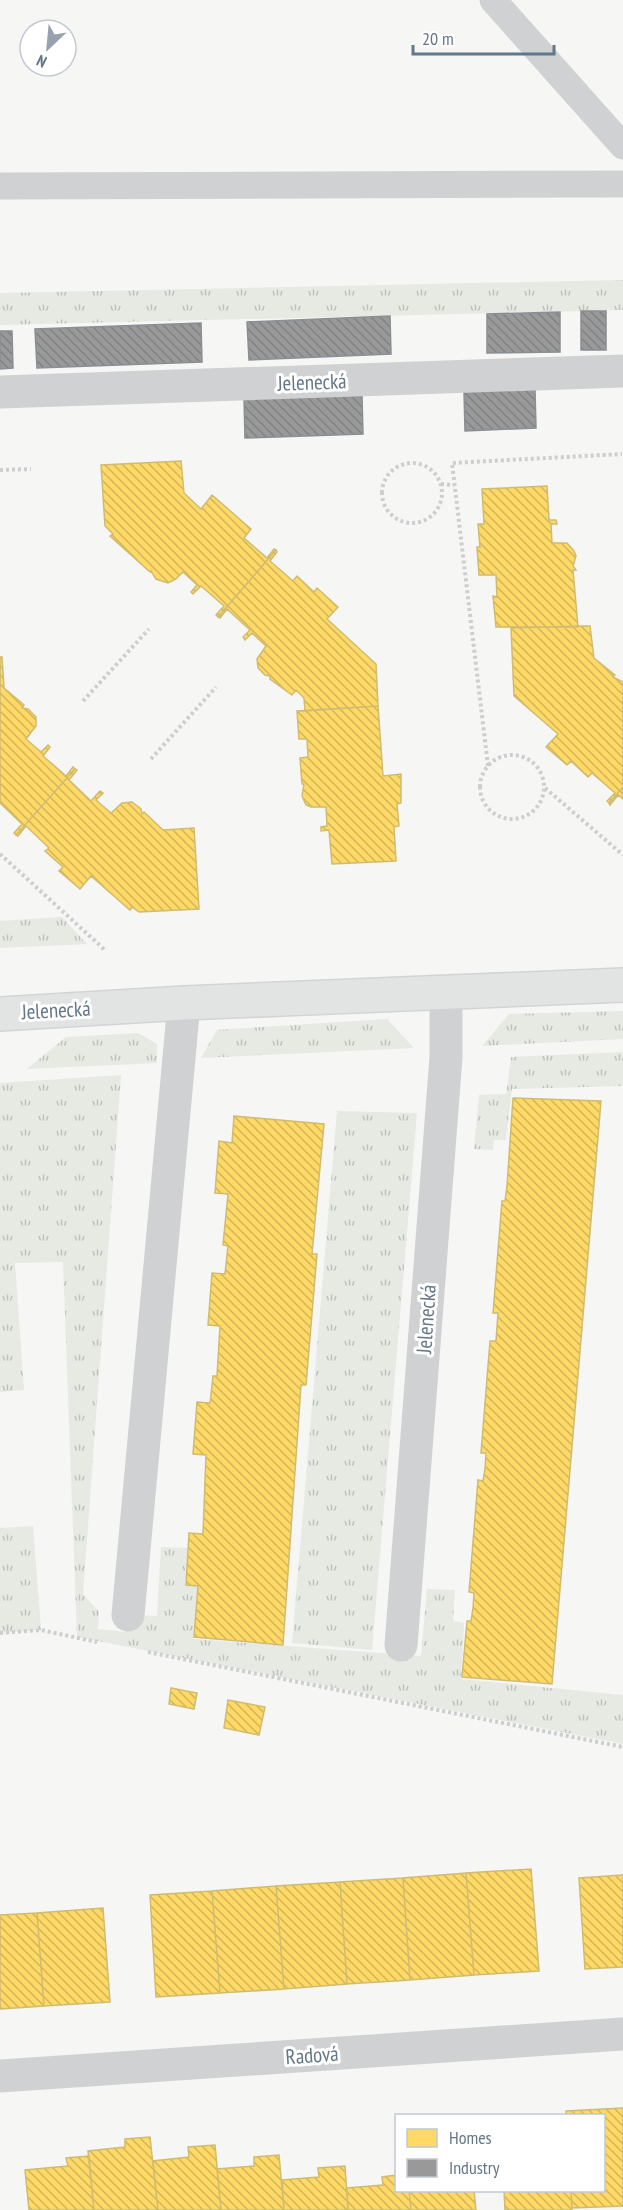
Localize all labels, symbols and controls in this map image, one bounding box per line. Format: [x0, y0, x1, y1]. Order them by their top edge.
north arrow [18, 18, 78, 78]
scale bar [413, 18, 554, 56]
text: 20 m [422, 27, 454, 50]
text: N [33, 51, 50, 72]
street label: Jelenecká [276, 367, 347, 397]
street label: Jelenecká [20, 995, 91, 1025]
street label: Jelenecká [410, 1284, 442, 1355]
street label: Radová [285, 2040, 339, 2070]
legend [395, 2114, 605, 2192]
text: Homes [449, 2126, 492, 2149]
text: Industry [449, 2156, 500, 2179]

